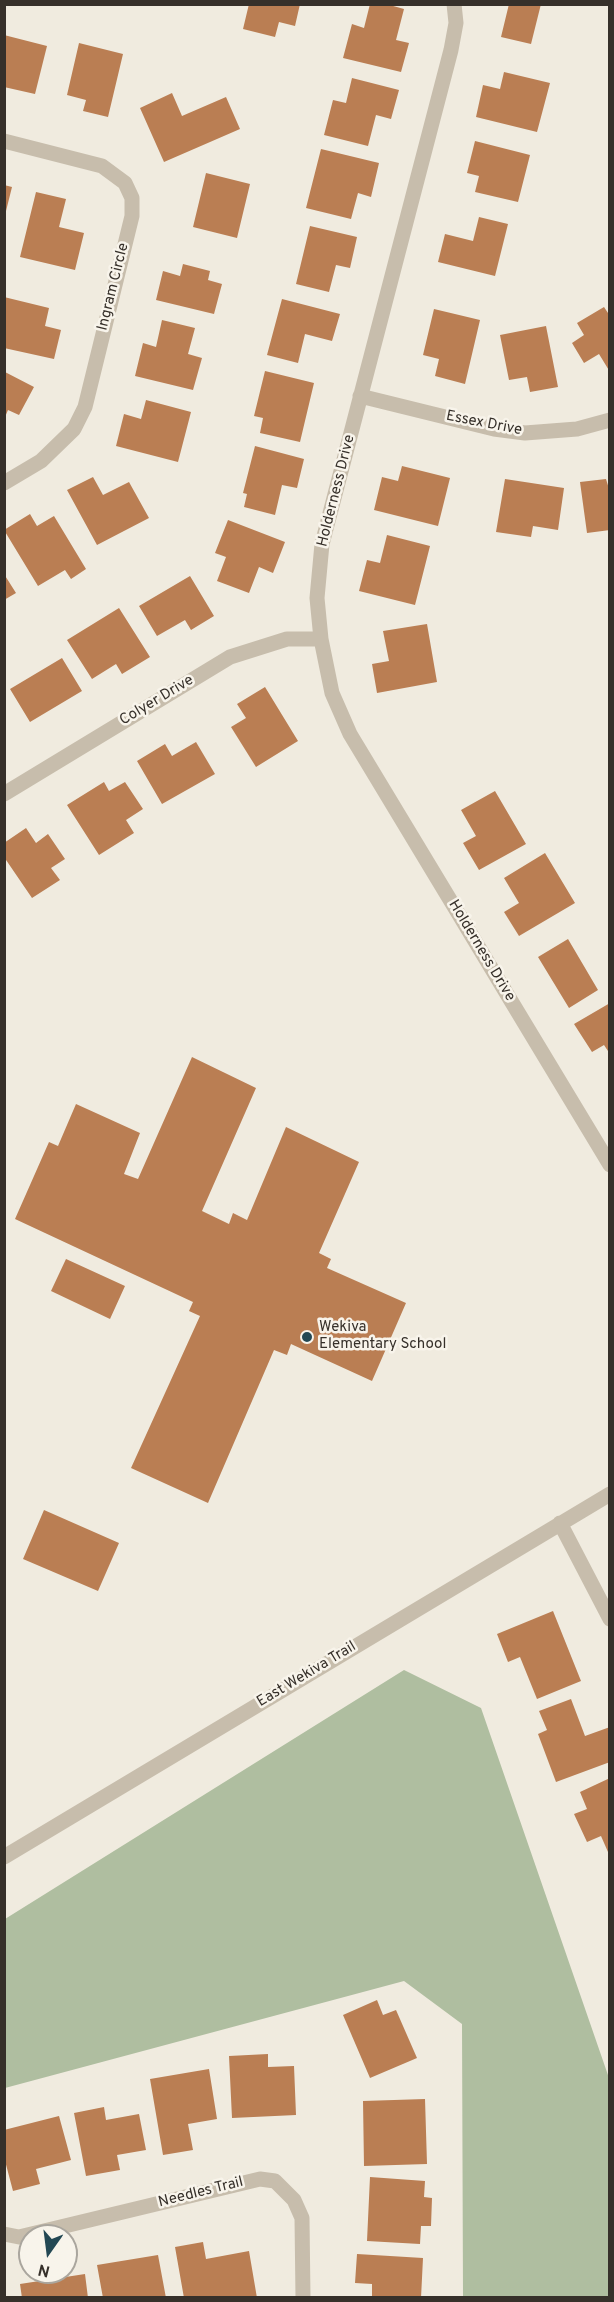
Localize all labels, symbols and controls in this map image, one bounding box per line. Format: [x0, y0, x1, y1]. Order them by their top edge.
street label: Ingram Circle [94, 241, 134, 333]
street label: Essex Drive [444, 408, 524, 440]
street label: Holderness Drive [314, 433, 360, 549]
street label: Colyer Drive [117, 672, 197, 730]
street label: Holderness Drive [444, 897, 518, 1005]
place label: Wekiva Elementary School [319, 1319, 446, 1354]
marker: Wekiva Elementary School [300, 1330, 314, 1344]
street label: East Wekiva Trail [254, 1638, 360, 1712]
street label: Needles Trail [157, 2174, 245, 2212]
north arrow [18, 2224, 78, 2284]
text: N [36, 2258, 52, 2281]

